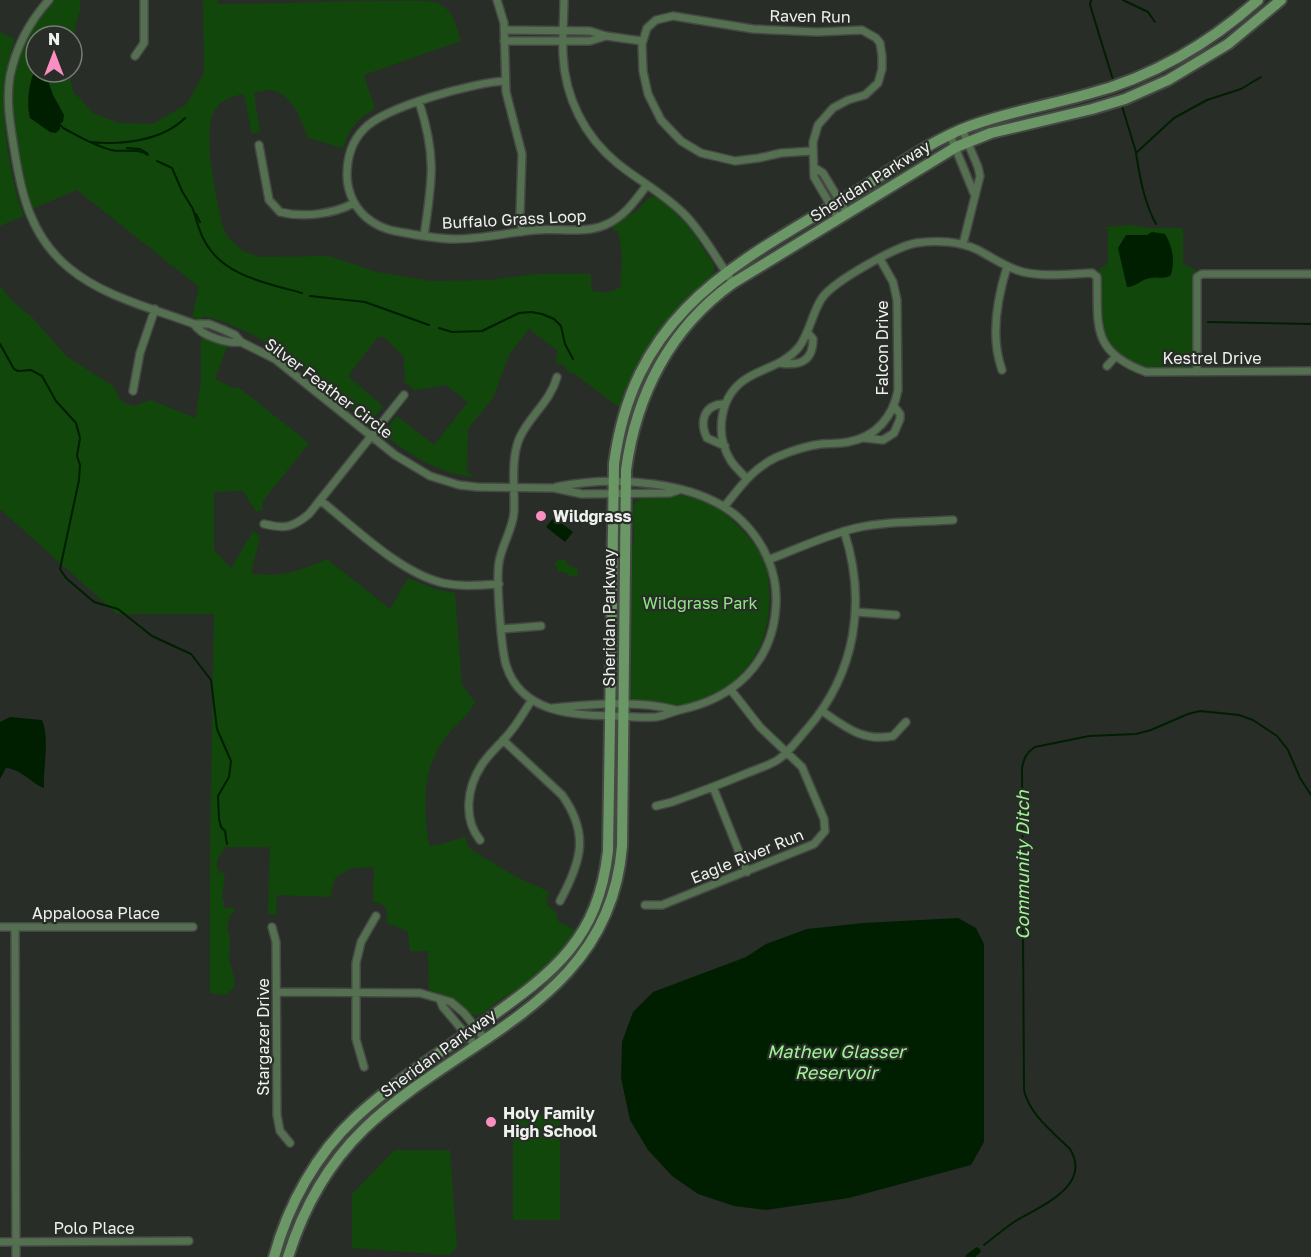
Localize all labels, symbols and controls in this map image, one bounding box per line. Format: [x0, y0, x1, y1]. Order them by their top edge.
street label: Raven Run [769, 5, 851, 27]
north arrow [24, 24, 84, 84]
text: N [48, 29, 60, 49]
street label: Sheridan Parkway [806, 136, 934, 226]
street label: Buffalo Grass Loop [441, 205, 587, 233]
street label: Falcon Drive [872, 300, 892, 396]
street label: Silver Feather Circle [261, 333, 397, 443]
street label: Kestrel Drive [1162, 348, 1262, 368]
place label: Wildgrass [553, 506, 632, 526]
marker: Wildgrass [534, 509, 548, 523]
street label: Sheridan Parkway [599, 549, 619, 687]
park label: Wildgrass Park [642, 593, 758, 613]
water label: Community Ditch [1011, 789, 1033, 940]
street label: Eagle River Run [688, 824, 806, 888]
street label: Appaloosa Place [32, 903, 160, 923]
street label: Stargazer Drive [253, 978, 273, 1096]
street label: Sheridan Parkway [376, 1004, 500, 1102]
water label: Mathew Glasser Reservoir [767, 1040, 908, 1083]
place label: Holy Family High School [503, 1103, 598, 1141]
marker: Holy Family High School [484, 1115, 498, 1129]
street label: Polo Place [53, 1218, 135, 1238]

